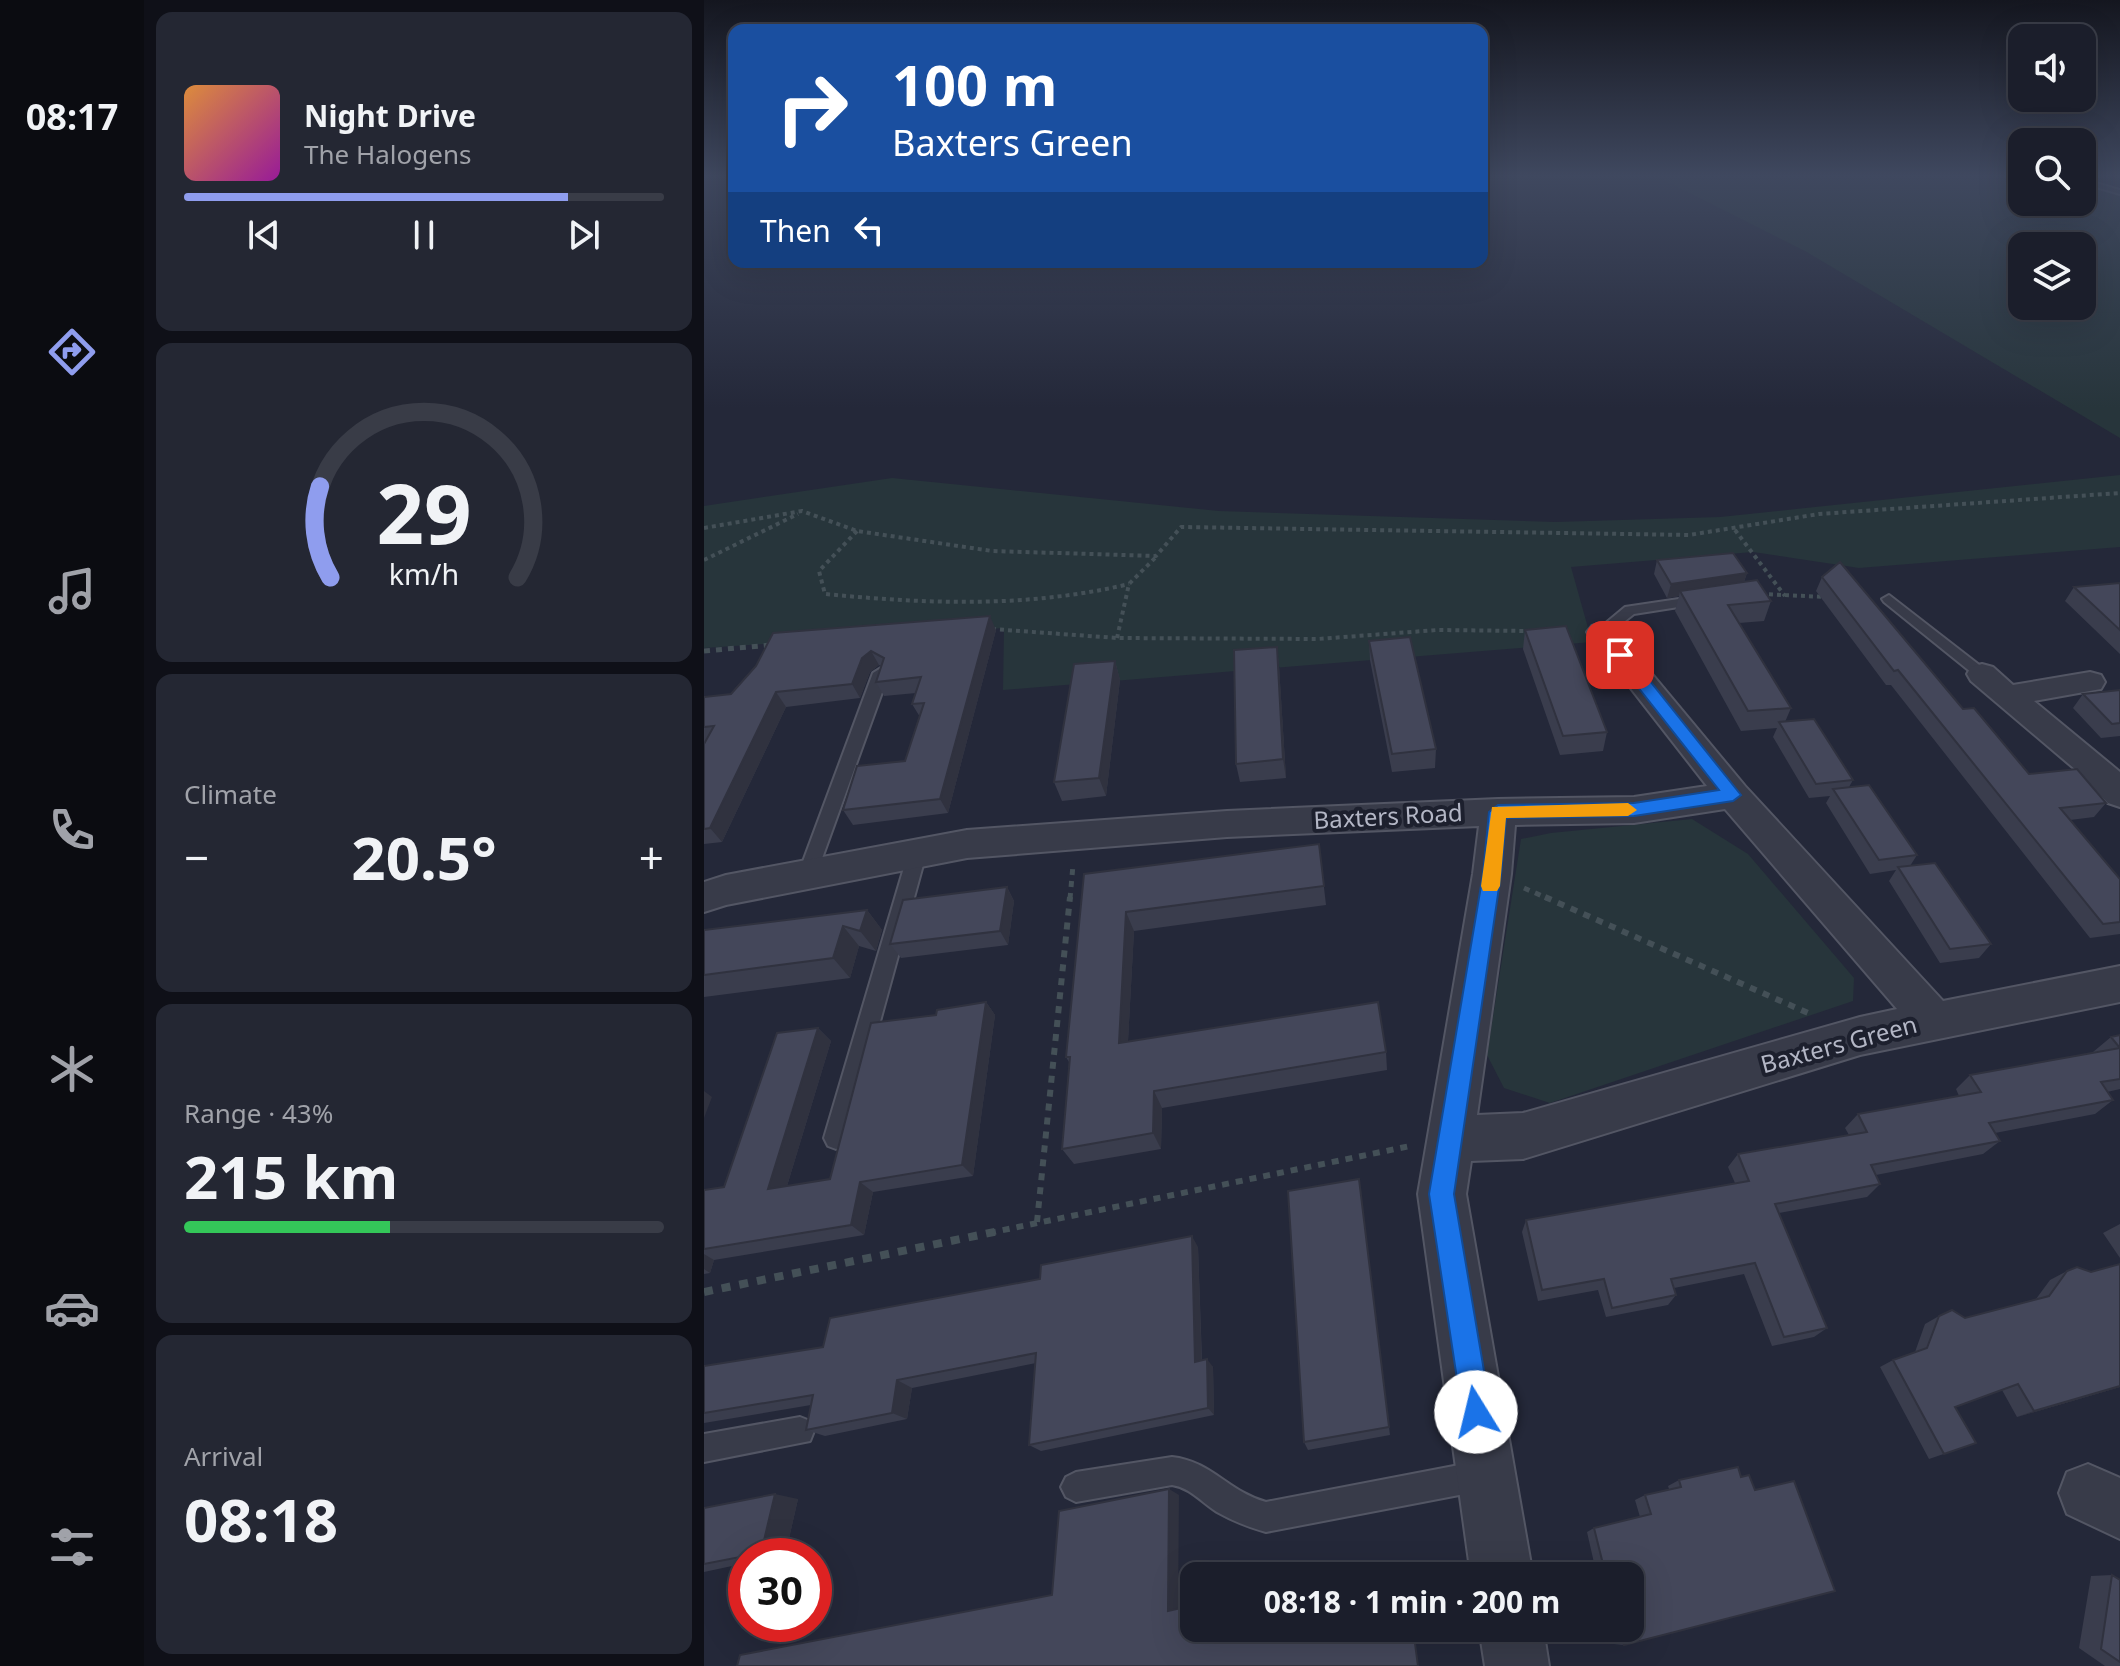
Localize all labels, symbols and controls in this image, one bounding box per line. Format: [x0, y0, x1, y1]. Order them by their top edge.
map controls [2008, 24, 2096, 320]
button: sound [2008, 24, 2096, 112]
text: 100 m [892, 46, 1057, 122]
icon: right [760, 56, 864, 160]
text: 08:17 [26, 92, 118, 141]
text: Night Drive [304, 95, 476, 136]
text: Baxters Green [892, 118, 1133, 167]
button: search [2008, 128, 2096, 216]
text: The Halogens [304, 136, 471, 172]
icon: left [847, 208, 891, 252]
text: Then [760, 210, 831, 251]
icon: previous [242, 213, 286, 257]
icon: pause [402, 213, 446, 257]
icon: next [562, 213, 606, 257]
button: layers [2008, 232, 2096, 320]
icon: directions [44, 324, 100, 380]
text: 29 [376, 455, 472, 568]
text: km/h [389, 554, 459, 593]
icon: music [44, 563, 100, 619]
pin [1586, 621, 1654, 689]
icon: arrive [1598, 633, 1642, 677]
text: Climate [184, 776, 277, 812]
street label: Baxters Road [1313, 795, 1463, 836]
icon: phone [44, 802, 100, 858]
text: 20.5° [351, 816, 497, 898]
text: − [184, 827, 209, 887]
text: + [639, 827, 664, 887]
street label: Baxters Green [1757, 1007, 1920, 1080]
icon: climate [44, 1041, 100, 1097]
text: Range · 43% [184, 1095, 333, 1131]
text: 215 km [184, 1135, 398, 1217]
icon: car [44, 1280, 100, 1336]
position arrow [1434, 1370, 1518, 1454]
text: Arrival [184, 1438, 263, 1474]
text: 08:18 [184, 1478, 338, 1560]
icon: filters [44, 1519, 100, 1575]
speed limit sign: 30 [728, 1538, 832, 1642]
text: 08:18 · 1 min · 200 m [1264, 1581, 1560, 1622]

